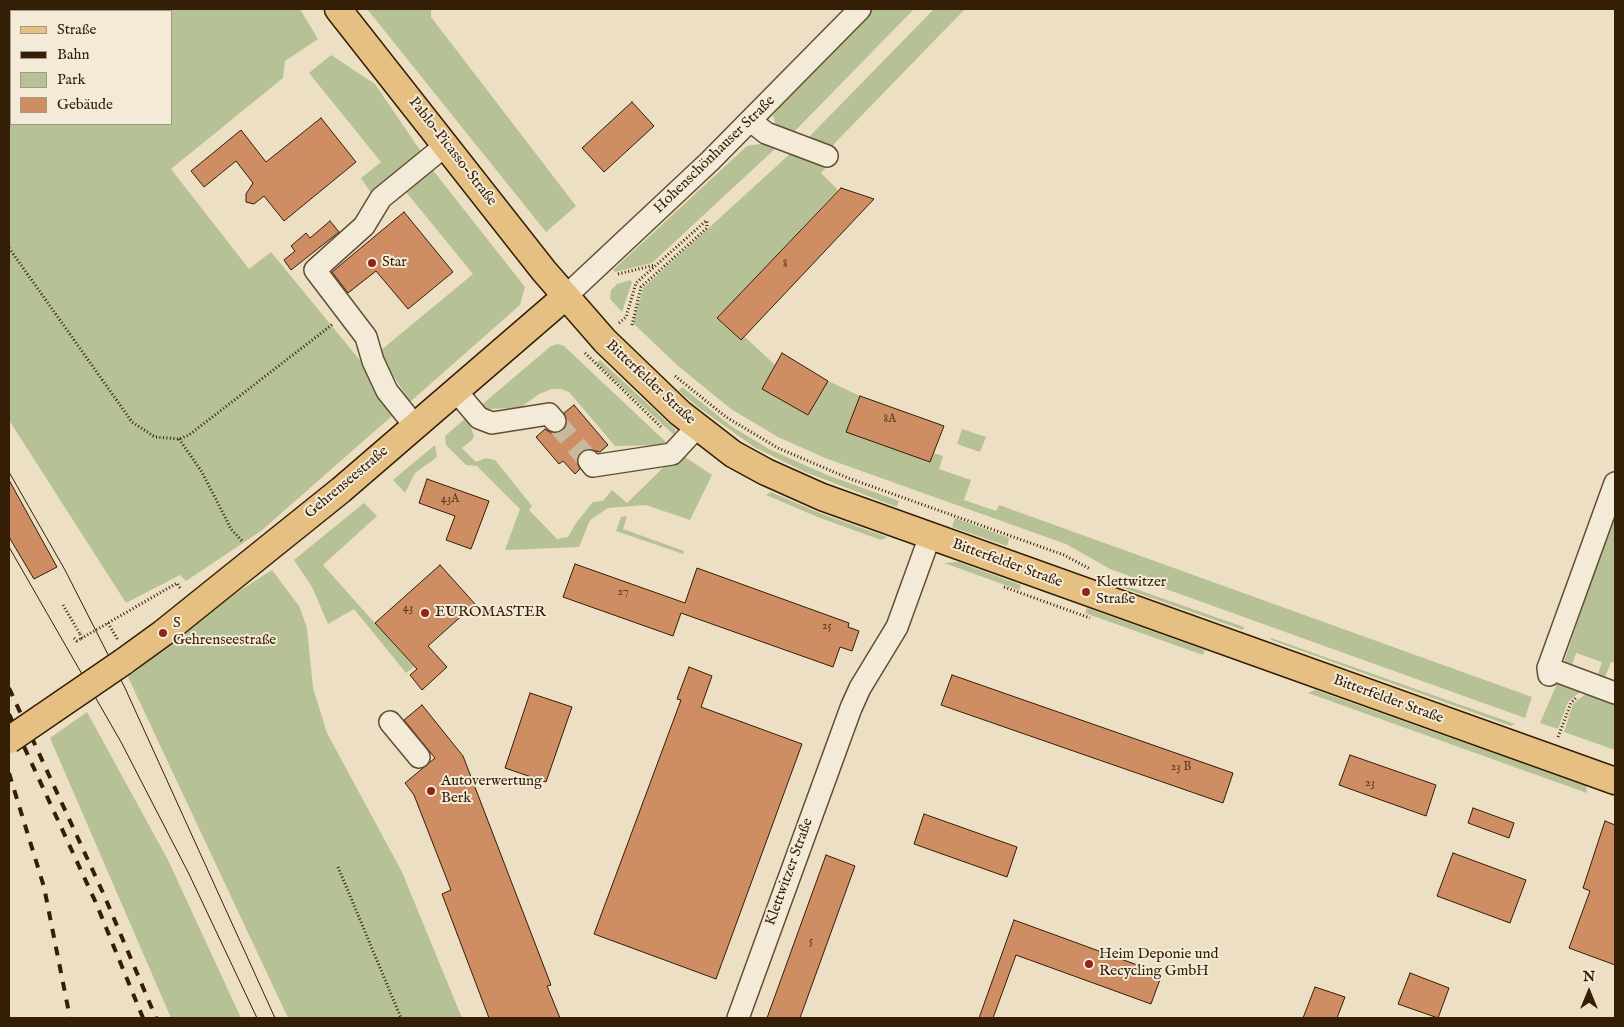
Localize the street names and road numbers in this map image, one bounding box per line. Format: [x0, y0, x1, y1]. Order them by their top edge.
street label: Hohenschönhauser Straße [651, 92, 779, 218]
street label: Pablo-Picasso-Straße [404, 94, 500, 210]
street label: Bitterfelder Straße [601, 337, 699, 429]
street label: Gehrenseestraße [302, 443, 392, 523]
street label: Bitterfelder Straße [949, 536, 1065, 592]
street label: Bitterfelder Straße [1330, 672, 1446, 728]
street label: Klettwitzer Straße [762, 816, 818, 928]

